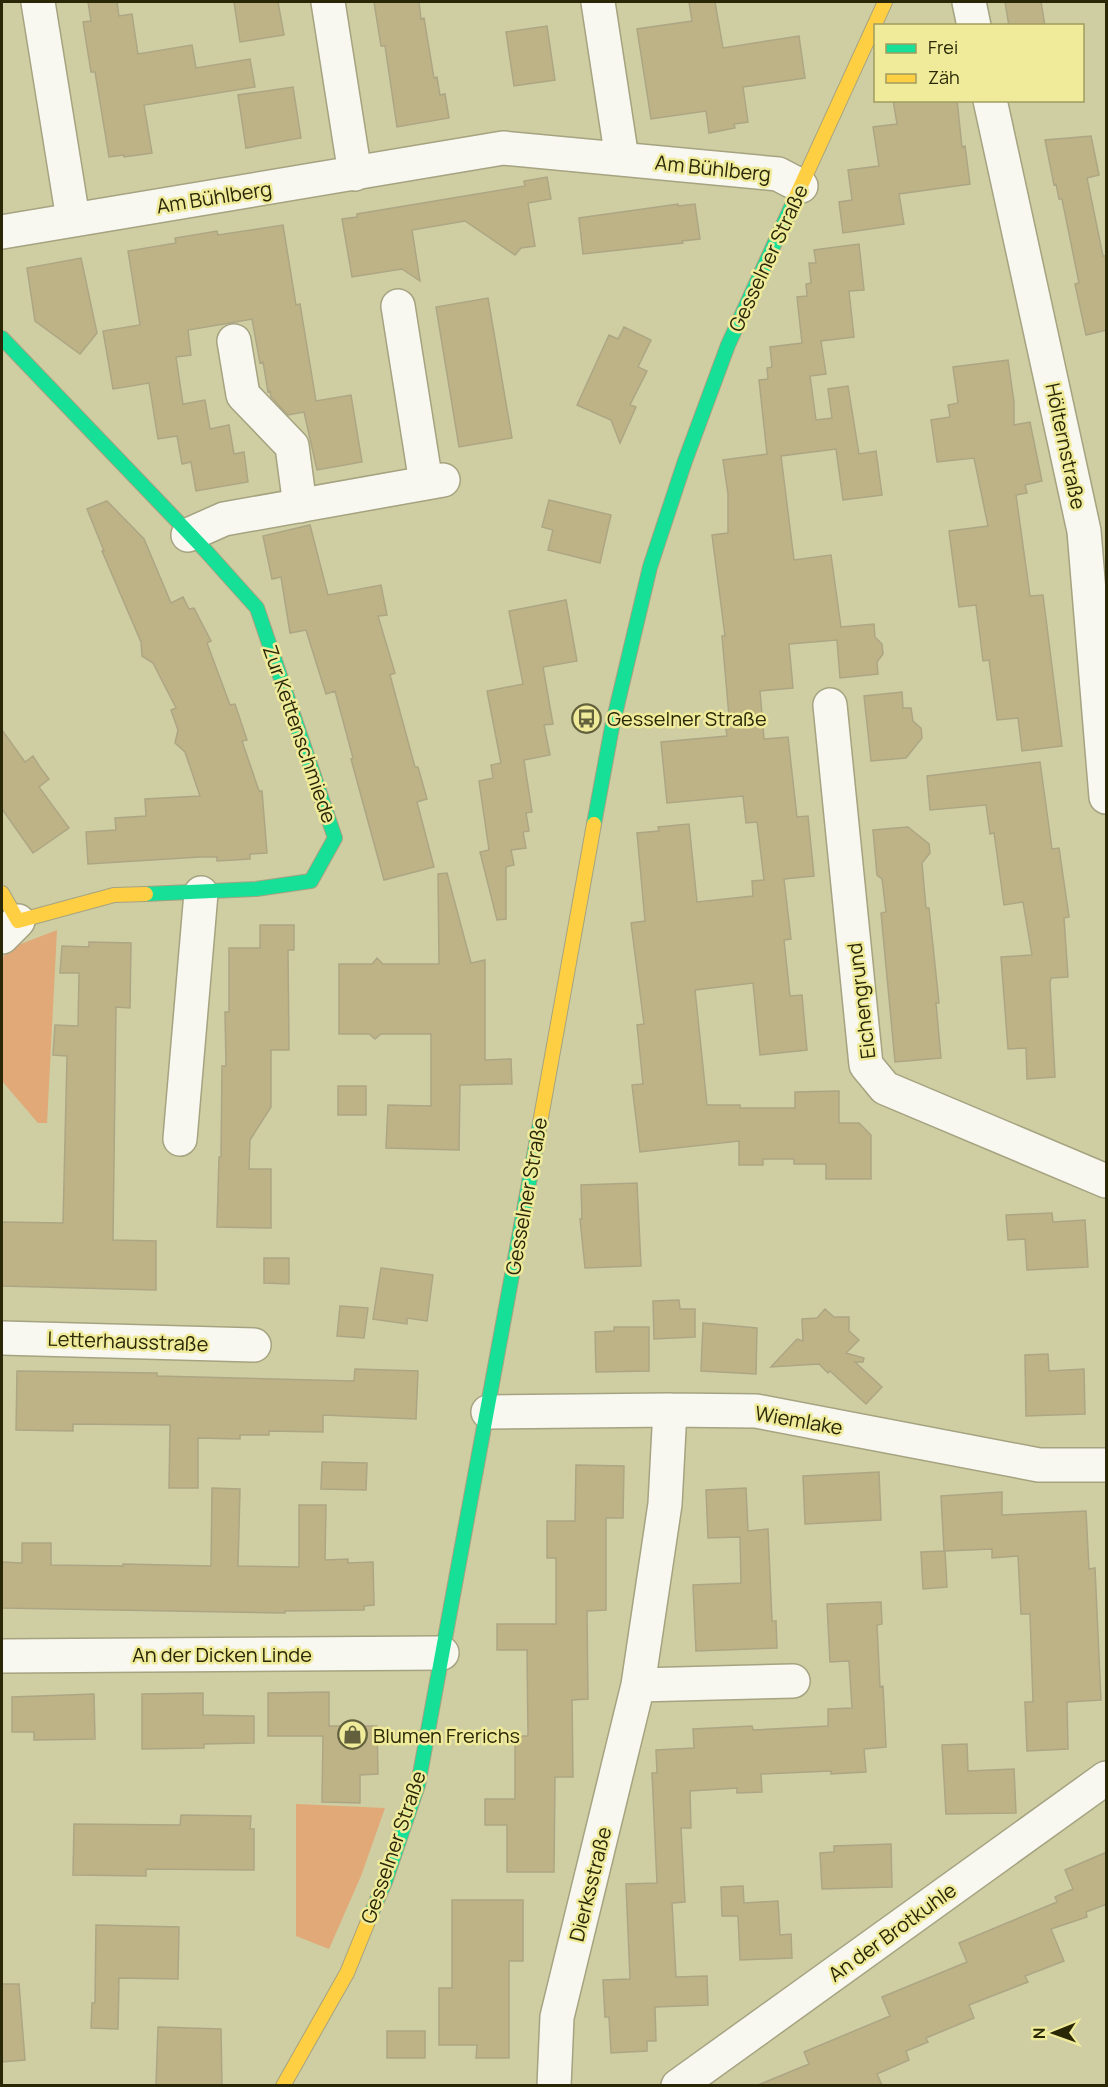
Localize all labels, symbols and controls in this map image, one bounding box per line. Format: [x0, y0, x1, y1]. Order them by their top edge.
legend [874, 24, 1084, 102]
text: Frei [928, 35, 958, 59]
text: Zäh [928, 65, 960, 89]
street label: Am Bühlberg [654, 148, 772, 188]
street label: Am Bühlberg [154, 175, 274, 219]
street label: Gesselner Straße [722, 180, 814, 336]
street label: Hölternstraße [1039, 380, 1093, 512]
street label: Zur Kettenschmiede [257, 641, 343, 827]
bus stop icon: Gesselner Straße [570, 702, 602, 734]
place label: Gesselner Straße [607, 705, 767, 732]
street label: Eichengrund [840, 941, 882, 1061]
street label: Gesselner Straße [499, 1115, 553, 1277]
street label: Letterhausstraße [47, 1325, 209, 1357]
street label: Wiemlake [753, 1399, 845, 1441]
street label: An der Dicken Linde [132, 1641, 312, 1668]
shop icon: Blumen Frerichs [336, 1719, 368, 1751]
place label: Blumen Frerichs [373, 1722, 520, 1749]
street label: Gesselner Straße [354, 1767, 432, 1927]
street label: Dierksstraße [563, 1824, 617, 1944]
street label: An der Brotkuhle [822, 1876, 962, 1988]
north arrow [1024, 2003, 1084, 2063]
text: N [1028, 2027, 1050, 2039]

